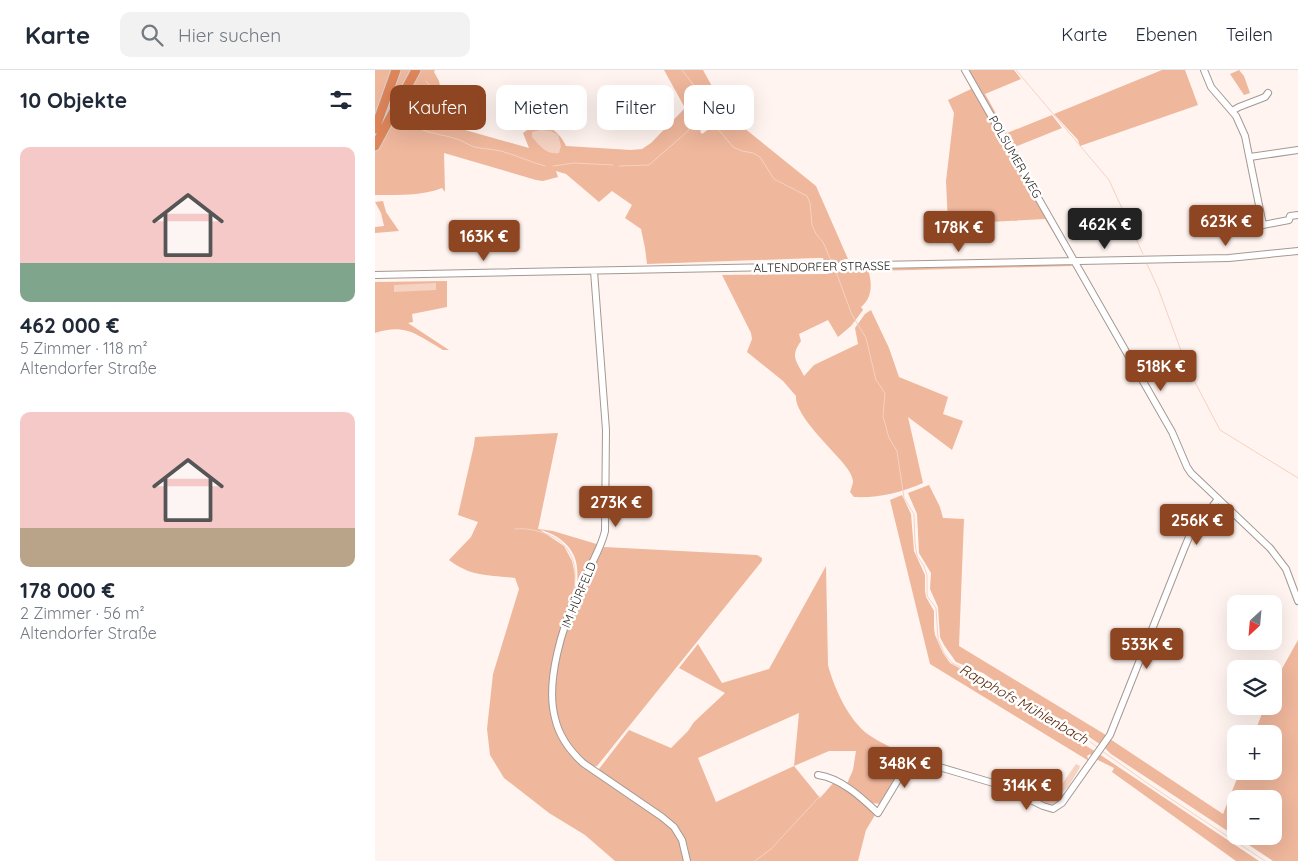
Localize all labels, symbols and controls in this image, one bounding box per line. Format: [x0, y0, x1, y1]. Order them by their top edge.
search box [120, 12, 470, 57]
text: Karte [25, 20, 90, 50]
icon: search [138, 21, 166, 49]
text: Hier suchen [178, 23, 281, 47]
text: Karte [1061, 23, 1107, 46]
text: Ebenen [1135, 23, 1198, 46]
text: Teilen [1226, 23, 1273, 46]
chip: Kaufen [390, 85, 486, 130]
chip: Mieten [496, 85, 587, 130]
chip: Filter [597, 85, 674, 130]
chip: Neu [684, 85, 754, 130]
icon: filters [327, 86, 355, 114]
text: 10 Objekte [20, 87, 127, 113]
street label: POLSUMER WEG [986, 113, 1045, 201]
icon: home [143, 180, 233, 270]
pin: 623K € [1185, 204, 1267, 247]
pin: 462K € [1064, 208, 1146, 250]
pin: 178K € [918, 210, 1000, 253]
text: 623K € [1200, 211, 1252, 231]
text: 462K € [1079, 214, 1131, 234]
text: 178K € [935, 217, 983, 237]
pin: 163K € [443, 220, 525, 262]
text: 163K € [460, 226, 508, 246]
street label: ALTENDORFER STRASSE [753, 258, 891, 275]
text: 462 000 € [20, 312, 120, 338]
text: 5 Zimmer · 118 m² [20, 338, 148, 358]
pin: 518K € [1120, 350, 1202, 392]
text: 518K € [1136, 356, 1186, 376]
text: Altendorfer Straße [20, 358, 157, 378]
icon: home [143, 445, 233, 535]
pin: 273K € [575, 486, 657, 528]
text: 273K € [590, 492, 642, 512]
pin: 256K € [1156, 504, 1238, 546]
text: 256K € [1171, 510, 1223, 530]
street label: IM HÜRFELD [558, 559, 599, 630]
text: 178 000 € [20, 577, 115, 603]
north arrow [1227, 595, 1283, 650]
map controls [1227, 595, 1282, 845]
text: 2 Zimmer · 56 m² [20, 603, 145, 623]
text: Altendorfer Straße [20, 623, 157, 643]
pin: 533K € [1106, 628, 1188, 670]
text: 533K € [1121, 634, 1173, 654]
water label: Rapphofs Mühlenbach [957, 660, 1092, 749]
button: layers [1227, 660, 1282, 715]
button: + [1227, 725, 1282, 780]
pin: 348K € [864, 746, 946, 789]
text: 348K € [879, 753, 931, 773]
pin: 314K € [986, 768, 1068, 811]
text: 314K € [1002, 775, 1052, 795]
button: − [1227, 790, 1282, 845]

